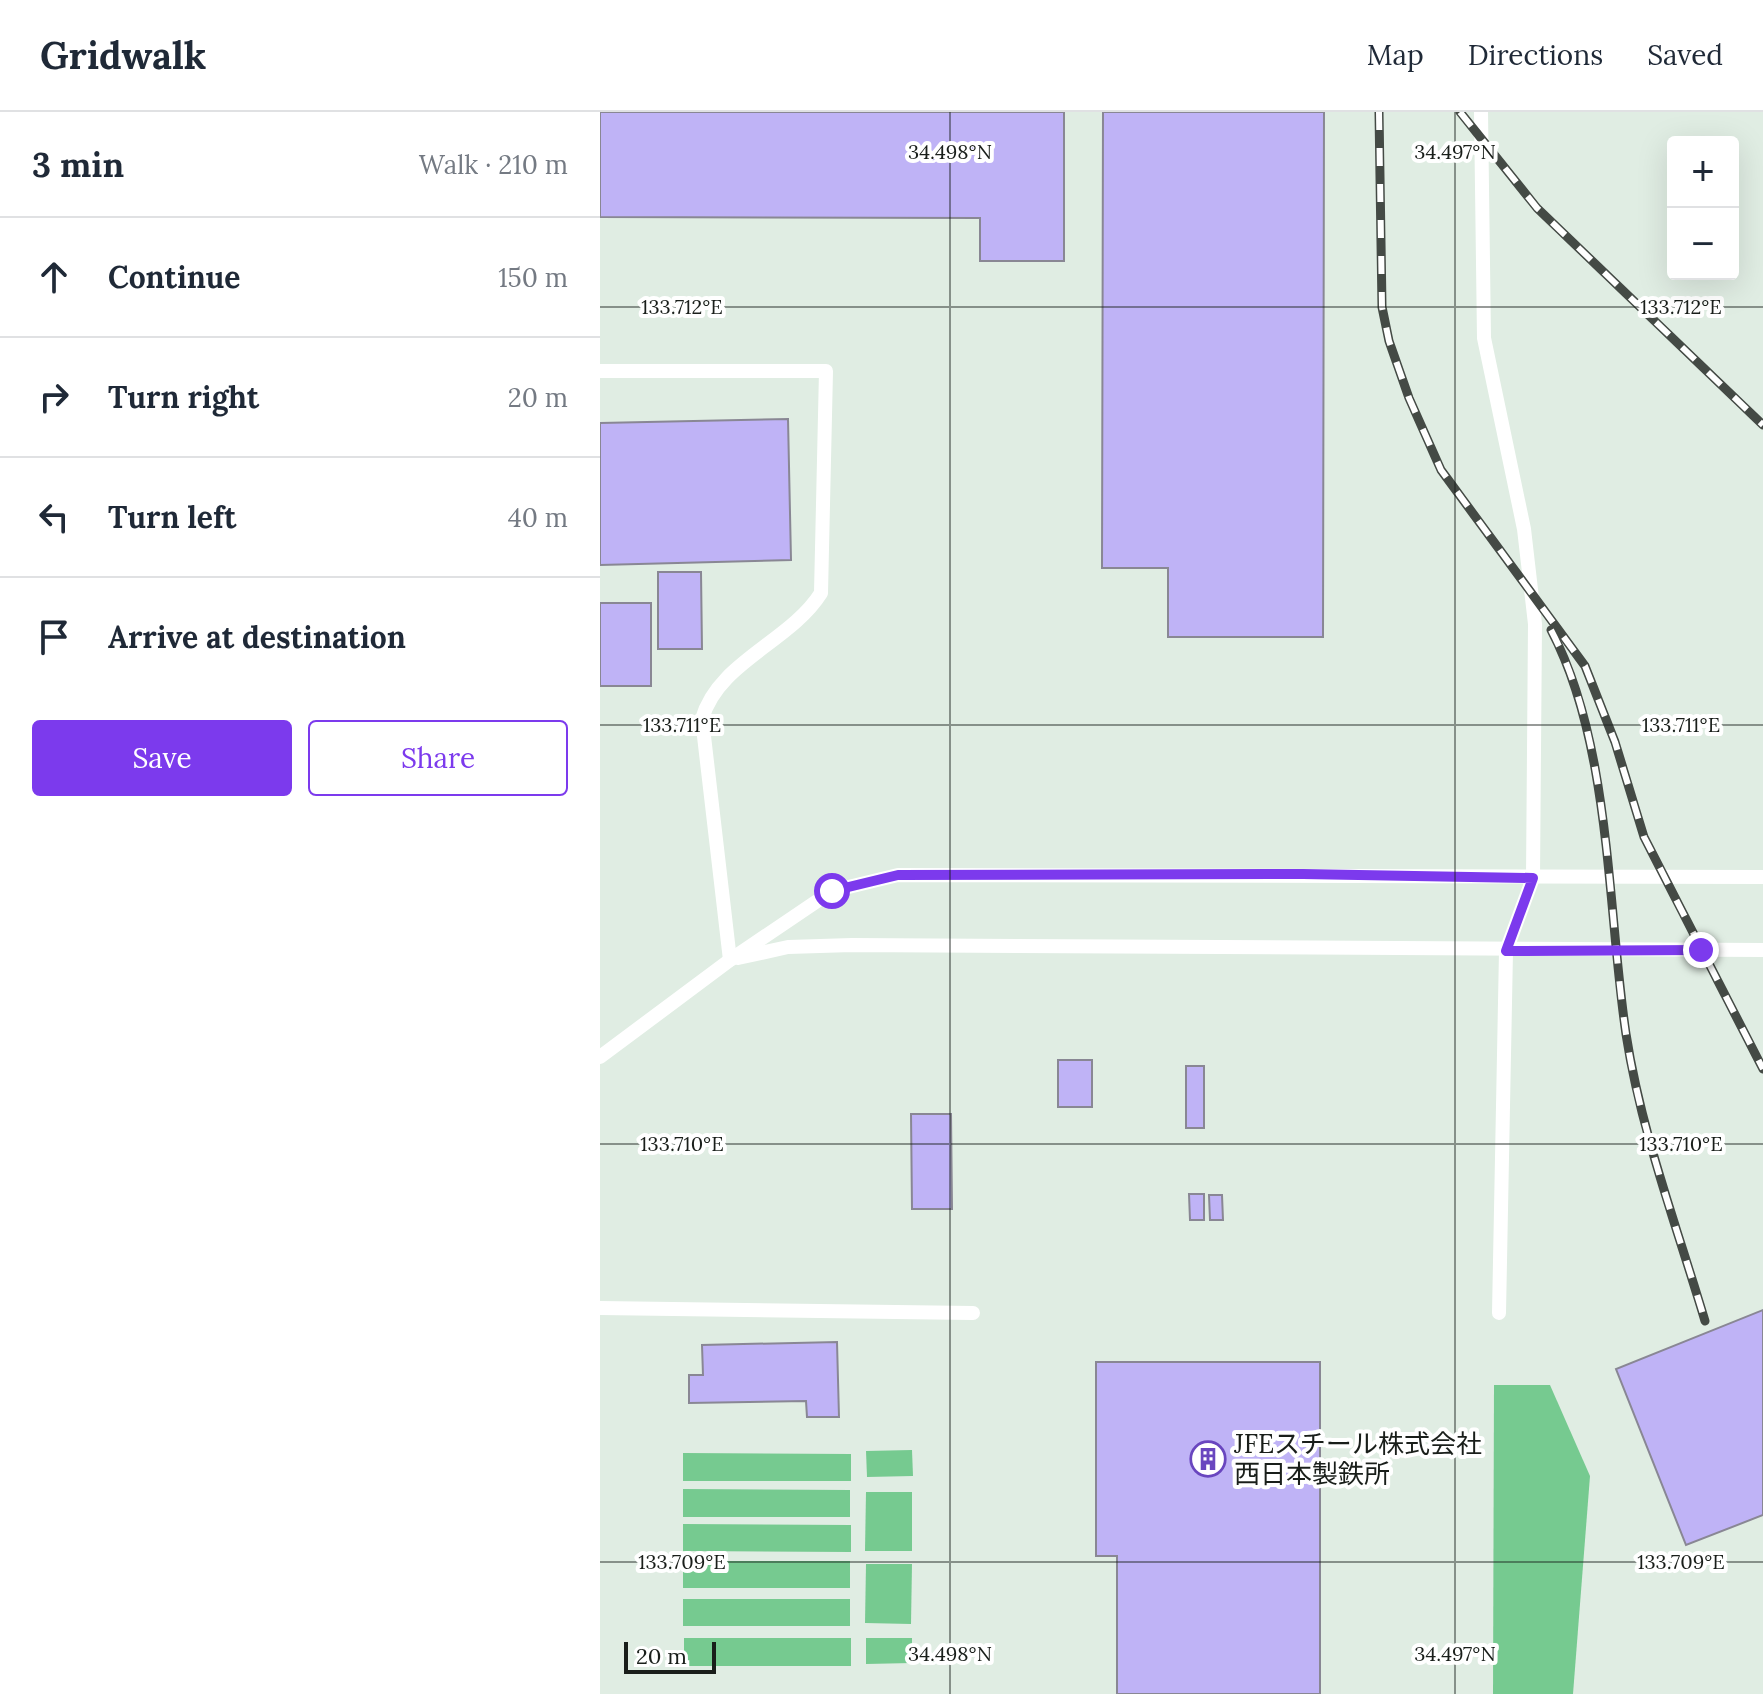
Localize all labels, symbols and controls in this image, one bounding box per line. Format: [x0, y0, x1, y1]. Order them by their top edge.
text: Gridwalk [40, 31, 206, 79]
text: Map [1367, 37, 1424, 73]
text: Directions [1468, 37, 1603, 73]
text: Saved [1647, 37, 1723, 73]
map controls [1667, 136, 1739, 280]
button: + [1667, 136, 1739, 208]
text: 34.498°N [908, 139, 992, 164]
text: 34.497°N [1414, 139, 1496, 164]
text: 3 min [32, 143, 124, 186]
text: Walk · 210 m [419, 148, 568, 181]
button: − [1667, 208, 1739, 280]
icon: ahead [32, 255, 76, 299]
text: Continue [108, 258, 240, 296]
text: 150 m [498, 261, 568, 294]
text: 133.712°E [641, 294, 723, 319]
text: 133.712°E [1640, 294, 1722, 319]
icon: right [32, 375, 76, 419]
text: Turn right [108, 378, 259, 416]
text: 20 m [508, 381, 568, 414]
icon: left [32, 495, 76, 539]
text: Turn left [108, 498, 236, 536]
text: 40 m [508, 501, 568, 534]
icon: arrive [32, 615, 76, 659]
text: Arrive at destination [108, 618, 406, 656]
text: 133.711°E [643, 712, 721, 737]
text: 133.711°E [1642, 712, 1720, 737]
button: Save [32, 720, 292, 796]
button: Share [308, 720, 568, 796]
route start [814, 873, 850, 909]
route end [1683, 932, 1719, 968]
text: 133.710°E [640, 1131, 724, 1156]
text: 133.710°E [1639, 1131, 1723, 1156]
place label: JFEスチール株式会社 西日本製鉄所 [1233, 1427, 1482, 1490]
building icon: JFEスチール株式会社 西日本製鉄所 [1189, 1440, 1227, 1478]
text: 133.709°E [638, 1549, 726, 1574]
text: 133.709°E [1637, 1549, 1725, 1574]
scale bar [624, 1638, 716, 1674]
text: 34.498°N [908, 1641, 992, 1666]
text: 34.497°N [1414, 1641, 1496, 1666]
text: 20 m [636, 1642, 687, 1670]

